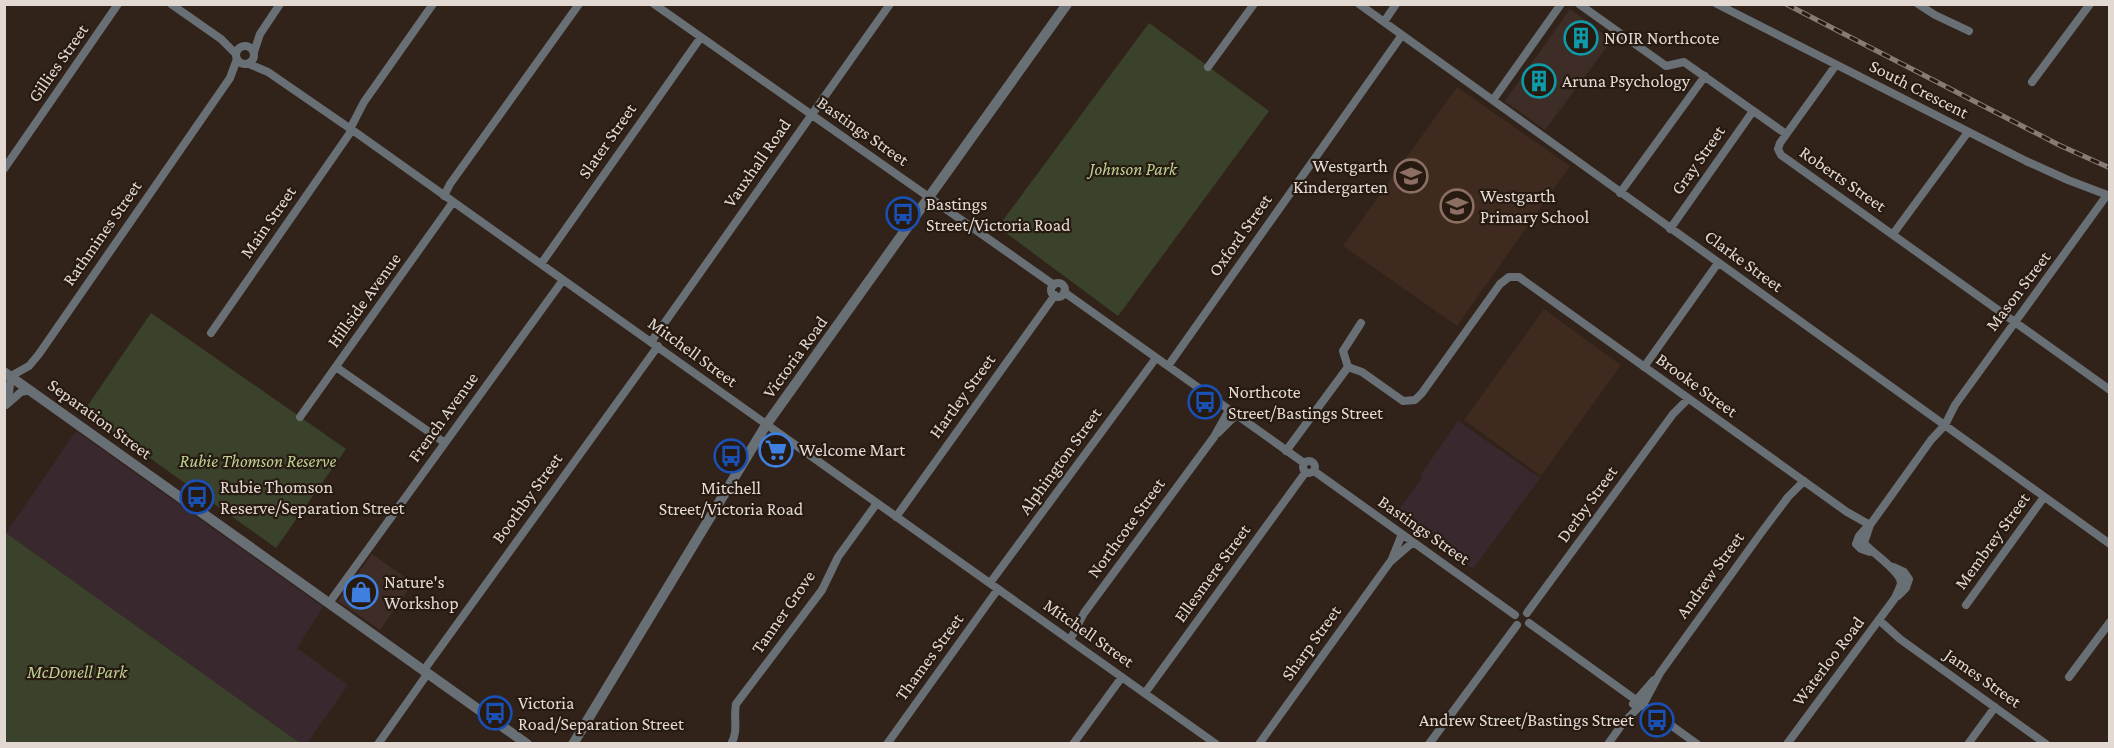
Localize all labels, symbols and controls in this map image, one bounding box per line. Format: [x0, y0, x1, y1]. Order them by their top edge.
street label: Gillies Street [24, 19, 93, 106]
building icon: NOIR Northcote [1563, 20, 1599, 56]
place label: NOIR Northcote [1604, 28, 1720, 48]
street label: South Crescent [1866, 55, 1973, 123]
building icon: Aruna Psychology [1521, 63, 1557, 99]
place label: Aruna Psychology [1562, 71, 1691, 91]
street label: Bastings Street [814, 92, 913, 170]
street label: Slater Street [574, 99, 641, 182]
street label: Vauxhall Road [719, 115, 795, 211]
street label: Gray Street [1667, 121, 1730, 198]
street label: Roberts Street [1796, 142, 1891, 217]
place label: Westgarth Kindergarten [1293, 156, 1388, 197]
school or university icon: Westgarth Kindergarten [1393, 158, 1429, 194]
park label: Johnson Park [1086, 159, 1178, 179]
street label: Rathmines Street [58, 176, 146, 289]
street label: Main Street [236, 181, 301, 262]
place label: Westgarth Primary School [1480, 186, 1589, 227]
school or university icon: Westgarth Primary School [1439, 188, 1475, 224]
street label: Oxford Street [1204, 189, 1276, 280]
place label: Bastings Street/Victoria Road [926, 194, 1071, 235]
bus stop icon: Bastings Street/Victoria Road [885, 196, 921, 232]
street label: Clarke Street [1701, 226, 1788, 297]
street label: Mason Street [1982, 246, 2055, 335]
street label: Hillside Avenue [323, 249, 405, 351]
street label: Victoria Road [759, 312, 832, 402]
street label: Mitchell Street [644, 313, 742, 392]
street label: Hartley Street [925, 349, 1000, 442]
street label: Brooke Street [1652, 349, 1742, 422]
street label: French Avenue [404, 368, 482, 466]
street label: Separation Street [44, 375, 157, 464]
place label: Northcote Street/Bastings Street [1228, 382, 1384, 423]
bus stop icon: Northcote Street/Bastings Street [1187, 384, 1223, 420]
street label: Alphington Street [1015, 403, 1106, 518]
supermarket icon: Welcome Mart [758, 432, 794, 468]
bus stop icon: Mitchell Street/Victoria Road [713, 438, 749, 474]
place label: Welcome Mart [799, 440, 906, 460]
street label: Boothby Street [488, 448, 567, 547]
park label: Rubie Thomson Reserve [180, 451, 337, 471]
street label: Derby Street [1553, 461, 1622, 546]
street label: Northcote Street [1083, 473, 1169, 582]
place label: Rubie Thomson Reserve/Separation Street [220, 477, 406, 518]
place label: Mitchell Street/Victoria Road [659, 478, 804, 519]
bus stop icon: Rubie Thomson Reserve/Separation Street [179, 479, 215, 515]
street label: Membrey Street [1950, 488, 2034, 593]
street label: Bastings Street [1375, 491, 1474, 569]
street label: Ellesmere Street [1170, 519, 1255, 626]
street label: Andrew Street [1672, 527, 1749, 622]
street label: Tanner Grove [747, 567, 819, 657]
place label: Nature's Workshop [384, 572, 459, 613]
shop icon: Nature's Workshop [343, 574, 379, 610]
street label: Mitchell Street [1040, 595, 1139, 672]
street label: Sharp Street [1277, 601, 1346, 684]
street label: Thames Street [891, 609, 968, 704]
street label: Waterloo Road [1788, 612, 1868, 710]
street label: James Street [1939, 643, 2026, 712]
park label: McDonell Park [26, 662, 128, 682]
place label: Victoria Road/Separation Street [518, 693, 685, 734]
bus stop icon: Victoria Road/Separation Street [477, 695, 513, 731]
bus stop icon: Andrew Street/Bastings Street [1639, 702, 1675, 738]
place label: Andrew Street/Bastings Street [1419, 710, 1635, 730]

